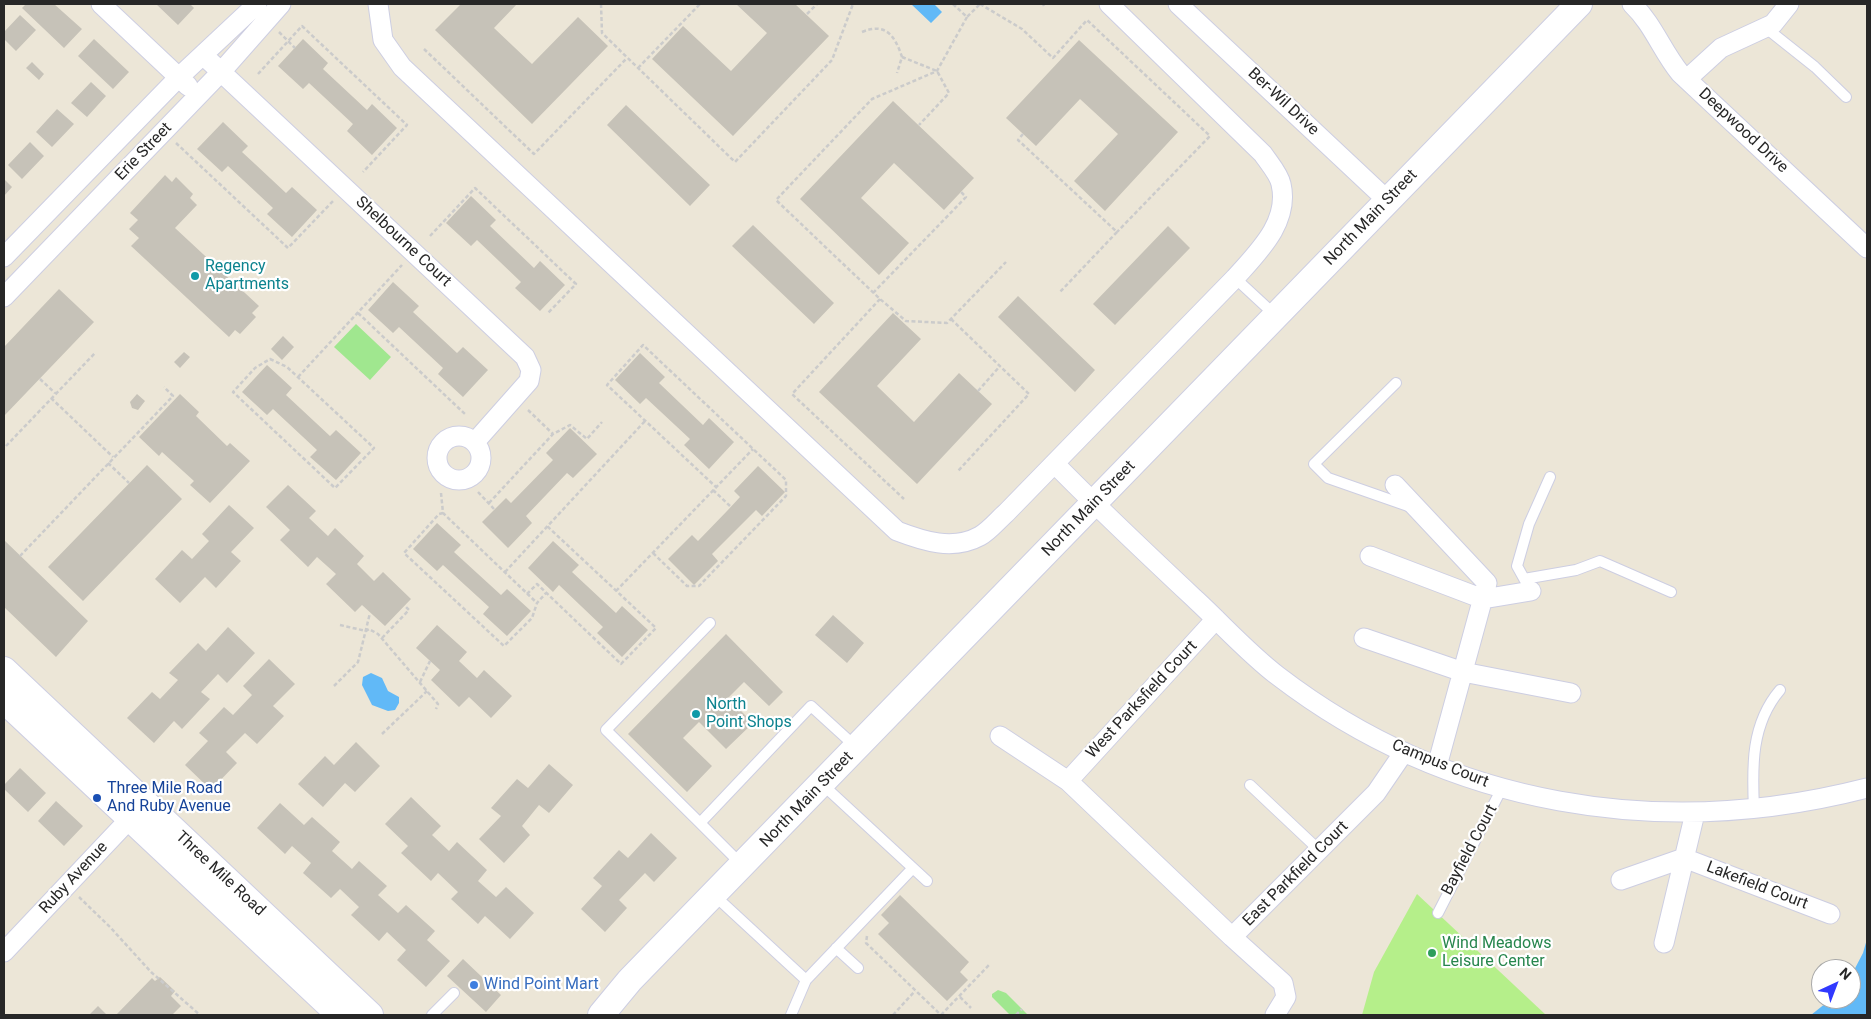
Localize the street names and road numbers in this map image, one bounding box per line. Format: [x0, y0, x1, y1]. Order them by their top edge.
street label: Ber-Wil Drive [1243, 64, 1323, 140]
street label: Deepwood Drive [1694, 85, 1792, 177]
street label: Erie Street [112, 119, 176, 185]
street label: North Main Street [1320, 166, 1422, 270]
street label: Shelbourne Court [351, 193, 455, 291]
street label: North Main Street [1038, 457, 1140, 561]
street label: West Parksfield Court [1082, 637, 1202, 763]
street label: Campus Court [1389, 736, 1491, 792]
street label: North Main Street [756, 748, 858, 852]
street label: Bayfield Court [1438, 801, 1502, 899]
street label: East Parkfield Court [1239, 817, 1353, 931]
street label: Three Mile Road [171, 828, 269, 920]
street label: Ruby Avenue [36, 838, 112, 918]
street label: Lakefield Court [1703, 858, 1811, 914]

